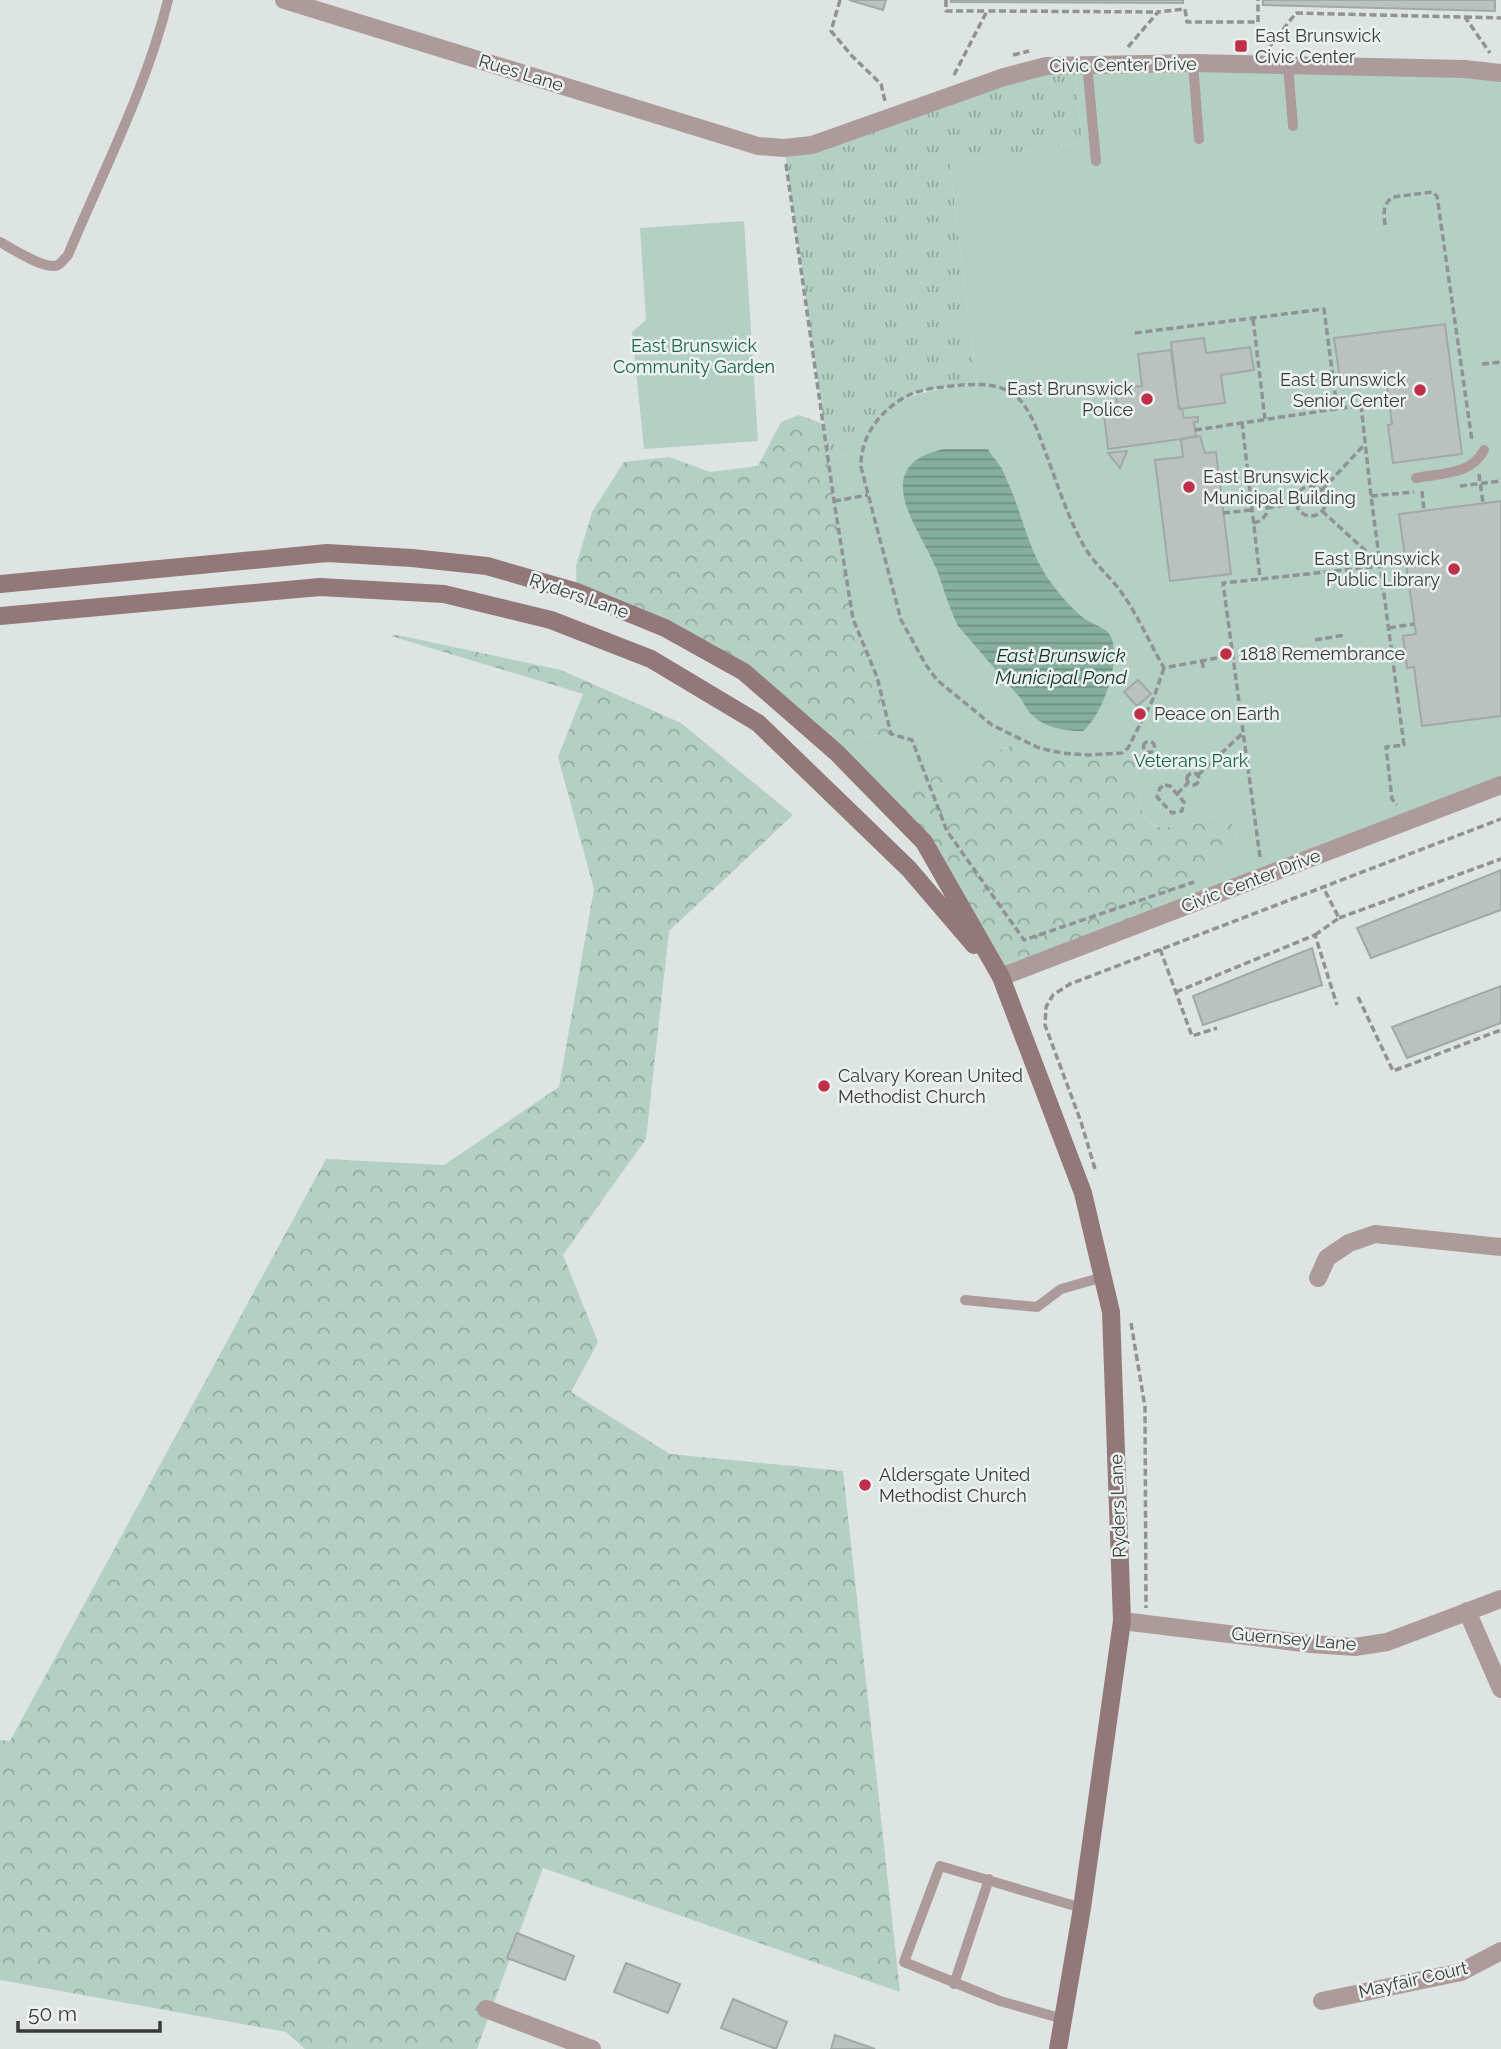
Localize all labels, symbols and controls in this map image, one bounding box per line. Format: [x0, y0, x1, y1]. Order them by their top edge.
place label: East Brunswick Civic Center [1255, 25, 1381, 67]
marker: East Brunswick Civic Center [1233, 38, 1249, 54]
street label: Rues Lane [476, 50, 566, 95]
street label: Civic Center Drive [1049, 53, 1197, 76]
park label: East Brunswick Community Garden [613, 335, 775, 377]
place label: East Brunswick Senior Center [1280, 369, 1407, 411]
place label: East Brunswick Police [1007, 378, 1133, 420]
marker: East Brunswick Senior Center [1412, 382, 1428, 398]
marker: East Brunswick Police [1139, 391, 1155, 407]
place label: East Brunswick Municipal Building [1203, 466, 1356, 508]
marker: East Brunswick Municipal Building [1181, 479, 1197, 495]
place label: East Brunswick Public Library [1314, 548, 1440, 590]
marker: East Brunswick Public Library [1446, 561, 1462, 577]
street label: Ryders Lane [527, 569, 632, 623]
place label: 1818 Remembrance [1240, 643, 1406, 664]
water label: East Brunswick Municipal Pond [995, 644, 1127, 688]
marker: 1818 Remembrance [1218, 646, 1234, 662]
place label: Peace on Earth [1154, 703, 1280, 724]
marker: Peace on Earth [1132, 706, 1148, 722]
park label: Veterans Park [1134, 750, 1249, 771]
street label: Civic Center Drive [1178, 844, 1324, 917]
place label: Calvary Korean United Methodist Church [838, 1065, 1023, 1107]
marker: Calvary Korean United Methodist Church [816, 1078, 832, 1094]
street label: Ryders Lane [1105, 1453, 1130, 1558]
place label: Aldersgate United Methodist Church [879, 1464, 1030, 1506]
marker: Aldersgate United Methodist Church [857, 1477, 873, 1493]
street label: Guernsey Lane [1231, 1623, 1358, 1654]
street label: Mayfair Court [1356, 1957, 1469, 2002]
scale bar [18, 1990, 159, 2034]
text: 50 m [28, 2001, 77, 2026]

